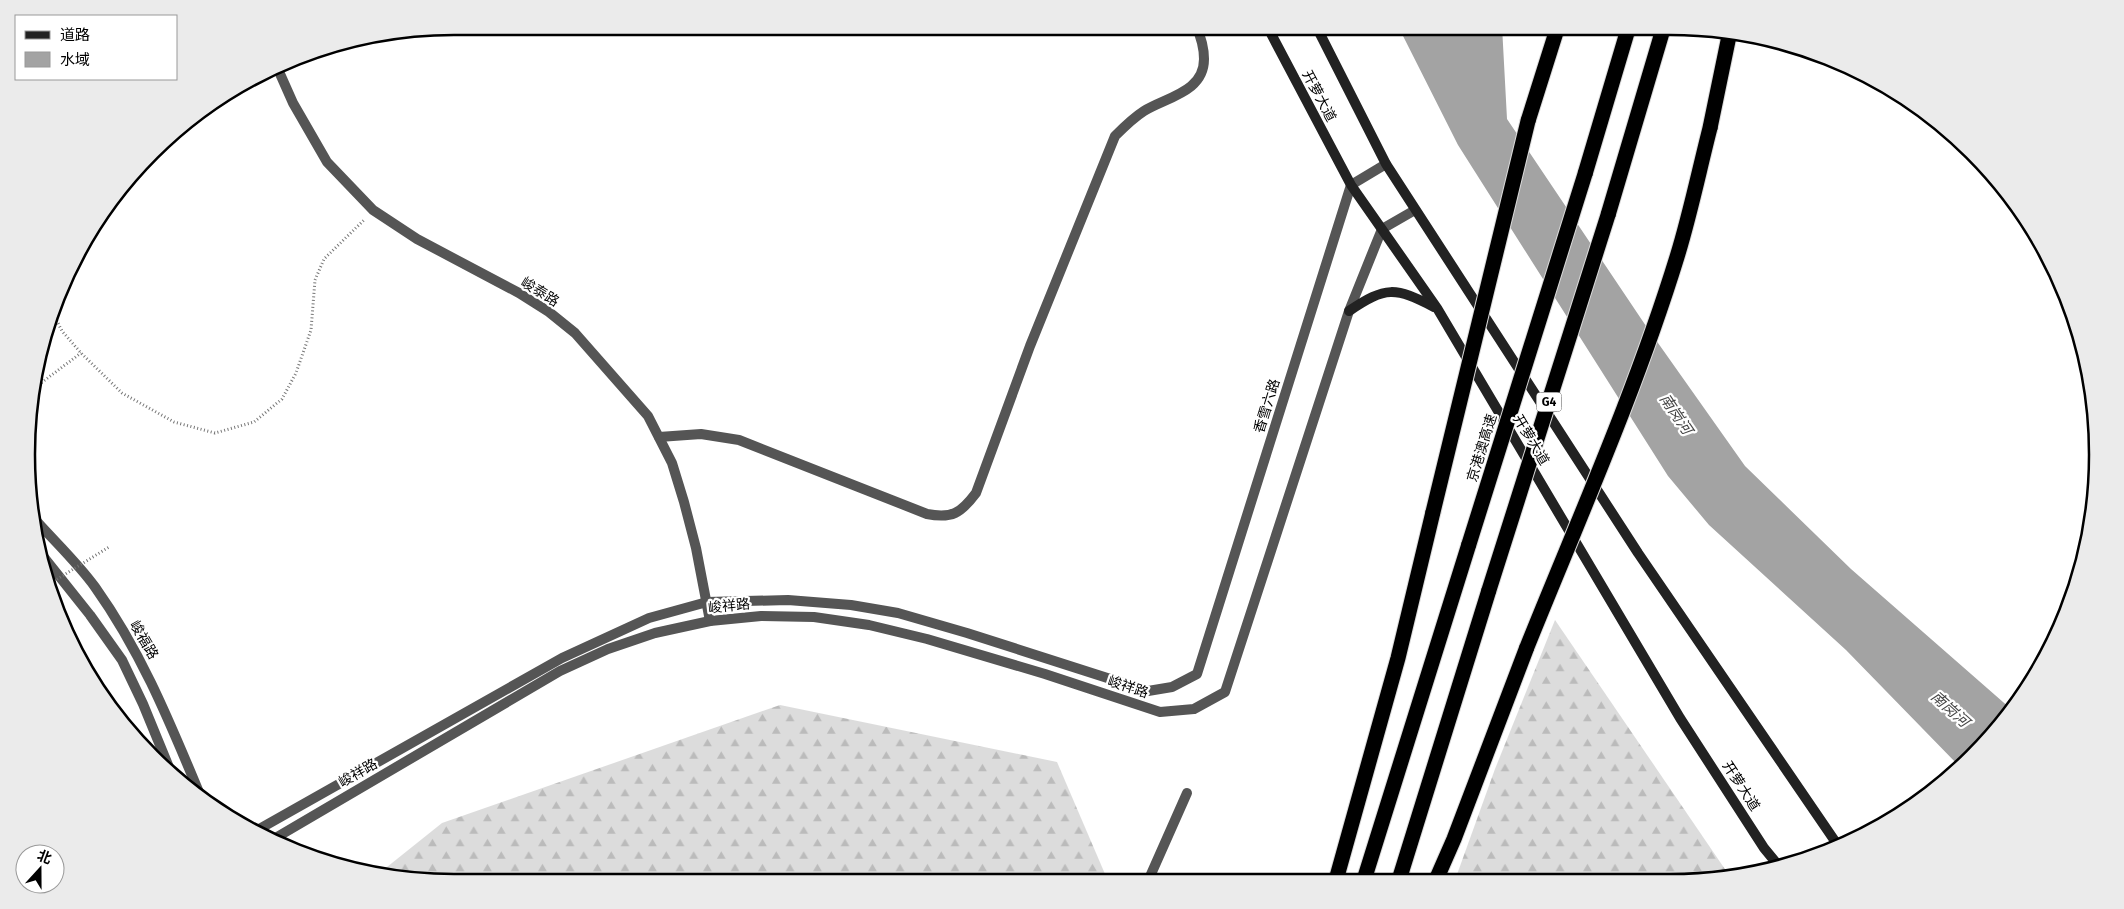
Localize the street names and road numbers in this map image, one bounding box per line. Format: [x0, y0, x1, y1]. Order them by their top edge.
street label: 开萝大道 [1298, 67, 1340, 125]
street label: 峻泰路 [518, 274, 562, 310]
street label: 香雪六路 [1251, 377, 1283, 435]
road number: G4 [1536, 392, 1562, 412]
street label: 京港澳高速 [1464, 412, 1500, 484]
street label: 开萝大道 [1509, 412, 1553, 468]
street label: 峻祥路 [707, 595, 751, 617]
street label: 峻福路 [126, 618, 162, 662]
street label: 峻祥路 [1105, 672, 1151, 702]
street label: 峻祥路 [336, 755, 380, 791]
street label: 开萝大道 [1719, 758, 1763, 814]

